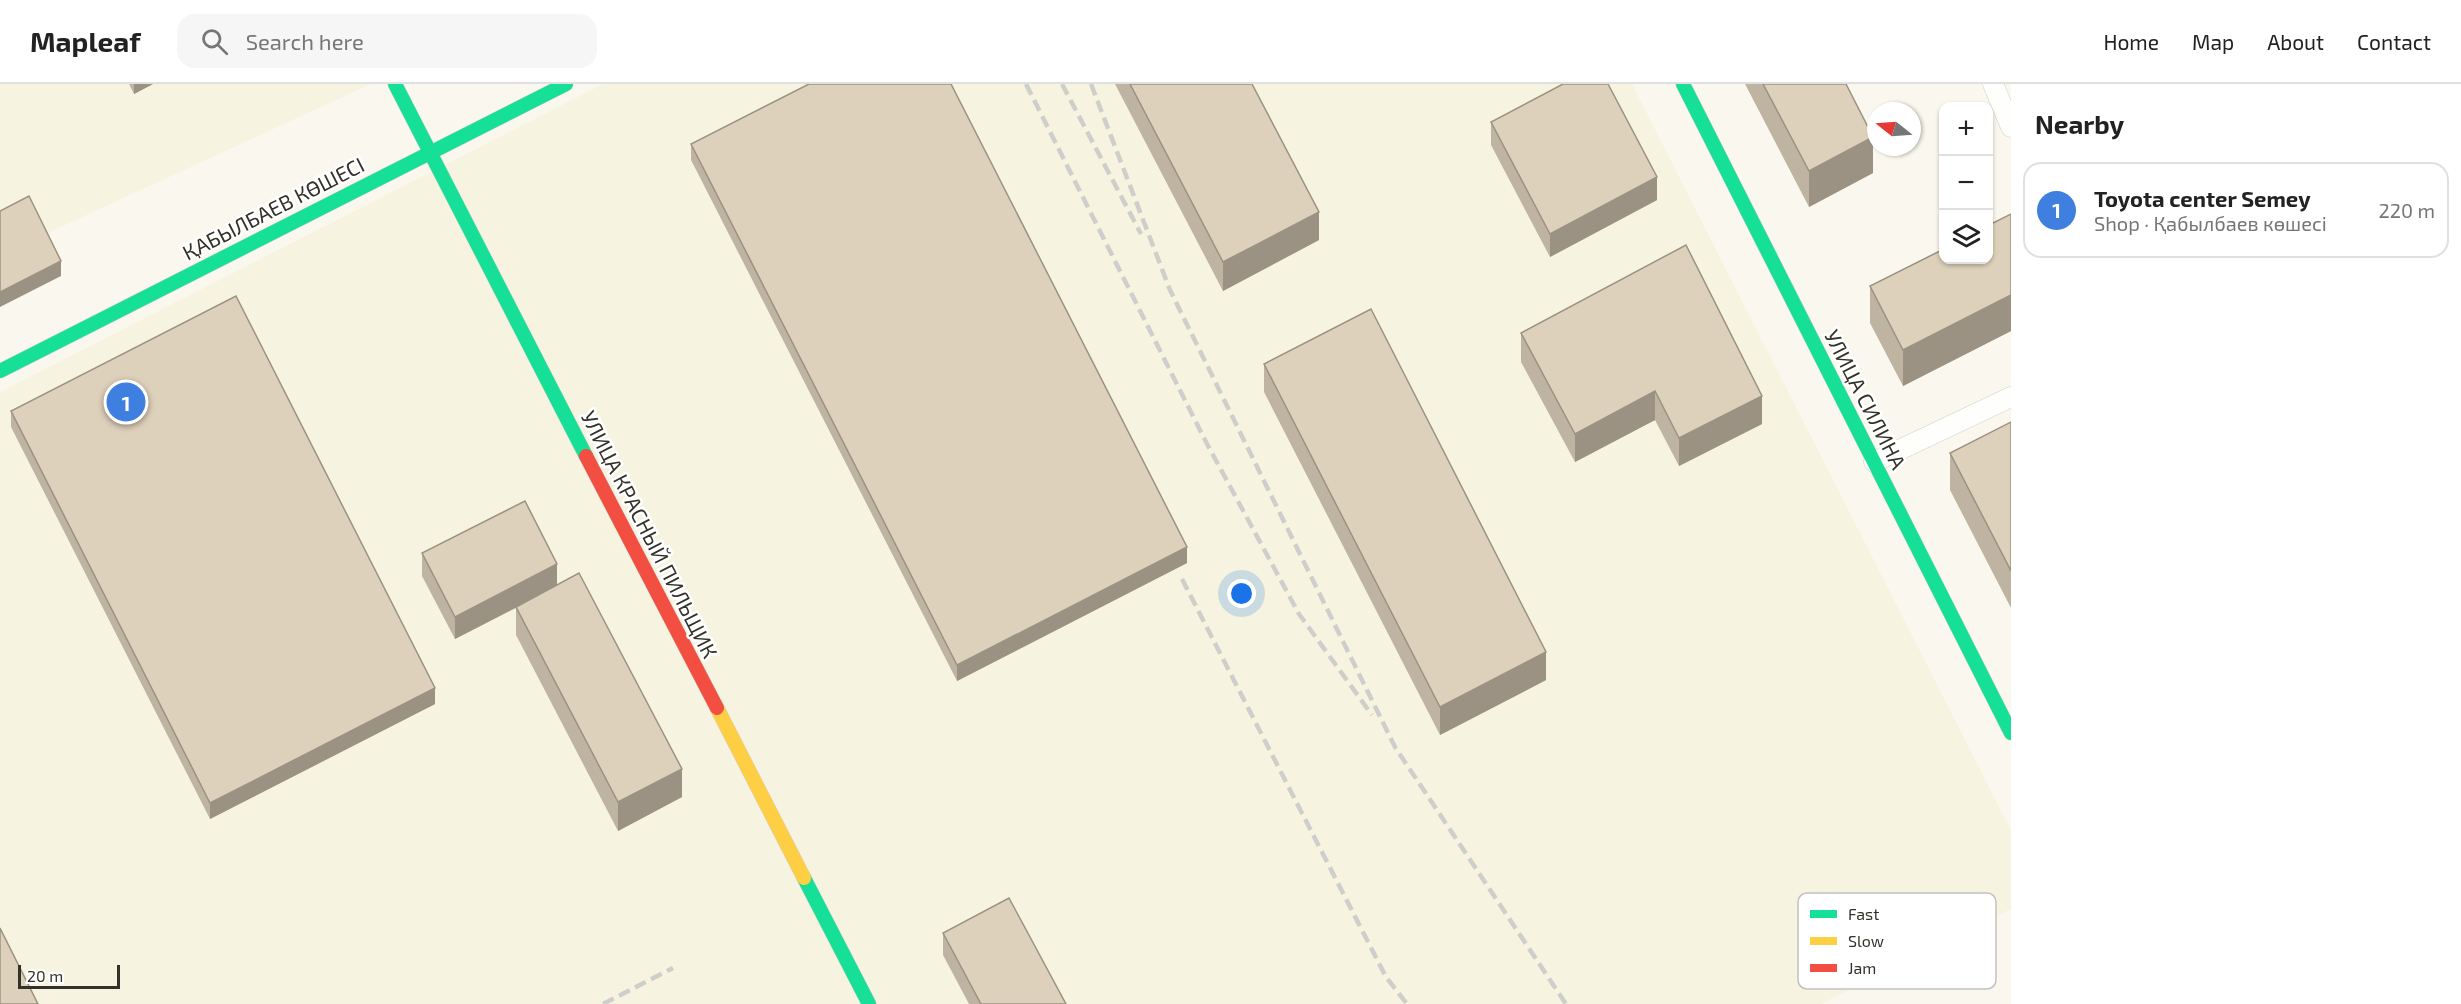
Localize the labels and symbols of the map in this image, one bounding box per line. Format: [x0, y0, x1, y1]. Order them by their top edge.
north arrow [1867, 102, 1921, 156]
street label: ҚАБЫЛБАЕВ КӨШЕСІ [178, 151, 368, 265]
street label: УЛИЦА СИЛИНА [1820, 325, 1912, 473]
pin: 1 [106, 380, 146, 424]
street label: УЛИЦА КРАСНЫЙ ПИЛЬЩИК [577, 406, 723, 662]
your location [1227, 579, 1256, 608]
legend [1798, 893, 1996, 989]
text: Fast [1848, 904, 1879, 923]
text: Slow [1848, 931, 1884, 950]
text: Jam [1848, 958, 1876, 977]
scale bar [18, 962, 120, 990]

